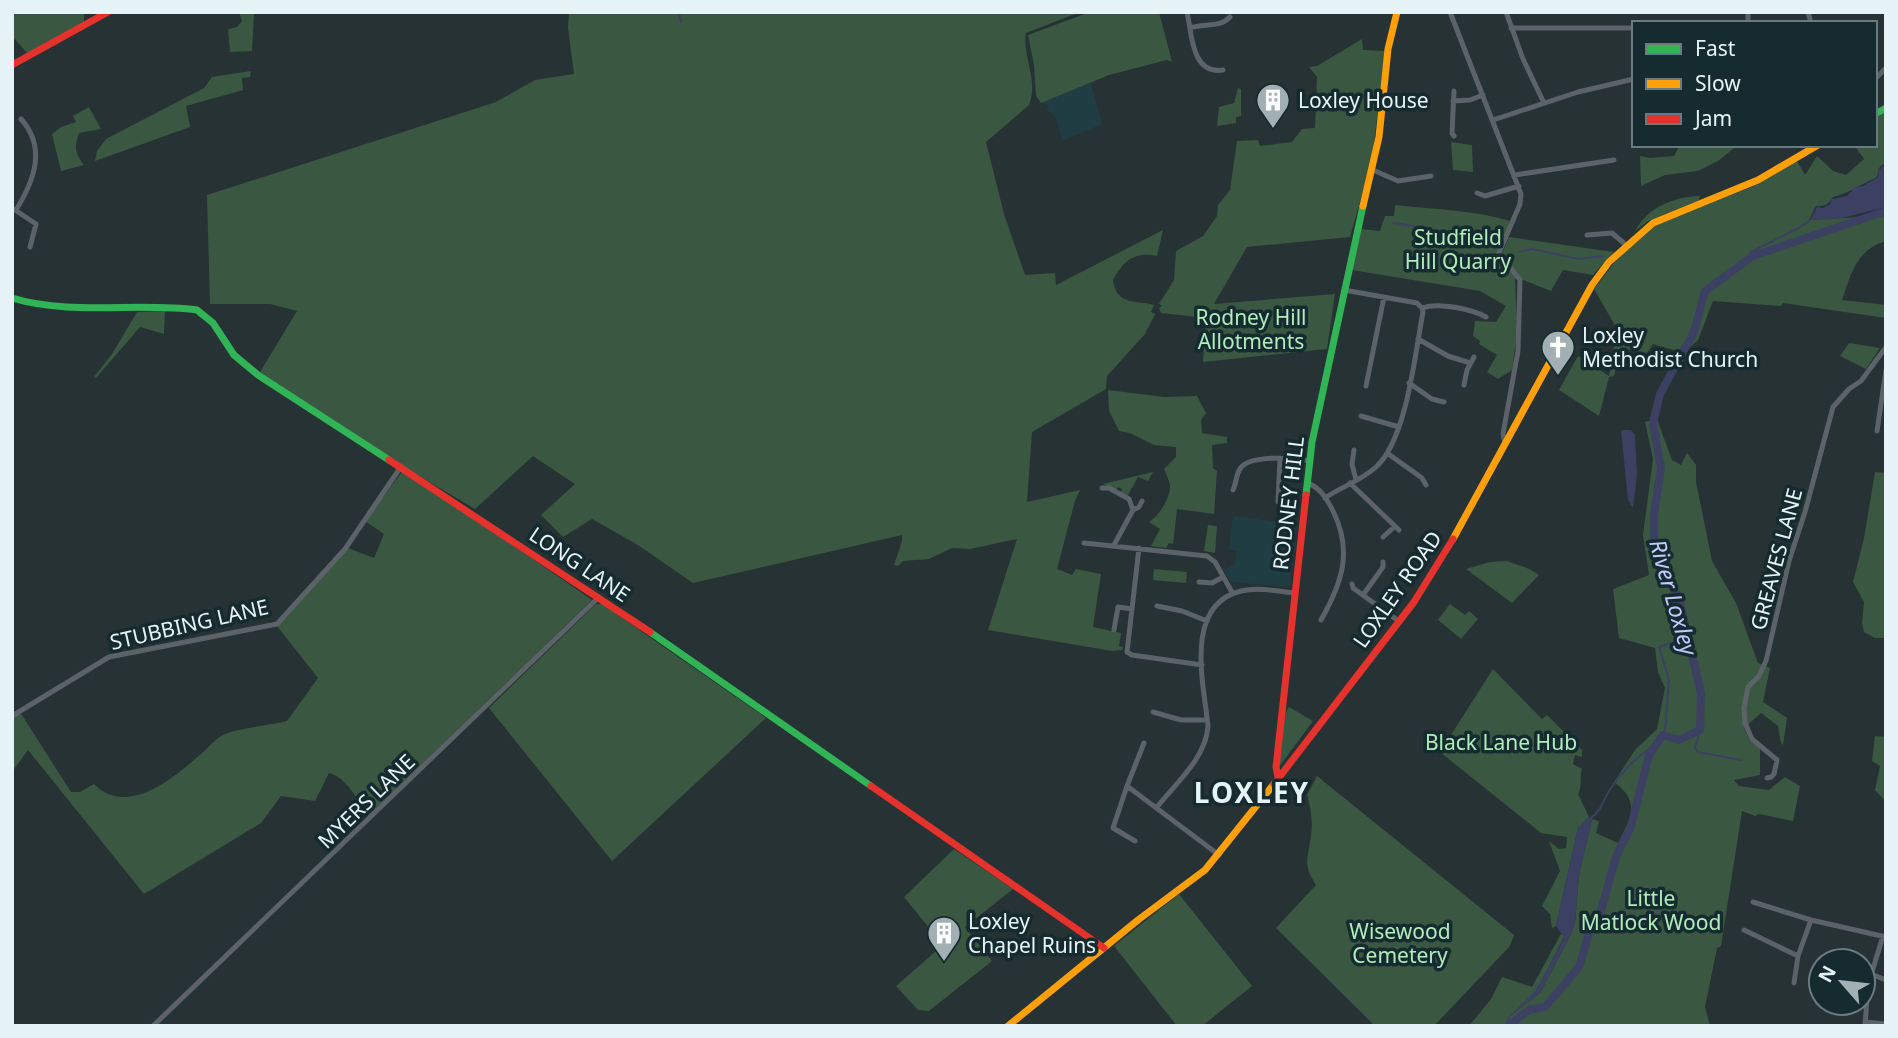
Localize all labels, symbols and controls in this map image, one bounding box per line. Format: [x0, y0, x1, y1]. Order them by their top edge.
legend [1632, 21, 1877, 147]
text: Fast [1695, 34, 1736, 62]
text: Slow [1695, 69, 1741, 97]
building icon: Loxley House [1254, 81, 1292, 130]
place label: Loxley House [1298, 86, 1429, 114]
text: Jam [1693, 104, 1732, 132]
park label: Studfield Hill Quarry [1405, 223, 1512, 275]
park label: Rodney Hill Allotments [1195, 303, 1307, 355]
place label: Loxley Methodist Church [1582, 321, 1758, 373]
church icon: Loxley Methodist Church [1539, 328, 1577, 377]
street label: RODNEY HILL [1266, 435, 1310, 571]
street label: GREAVES LANE [1744, 485, 1808, 633]
street label: LONG LANE [524, 520, 636, 608]
street label: LOXLEY ROAD [1346, 525, 1448, 653]
water label: River Loxley [1642, 535, 1706, 660]
street label: STUBBING LANE [107, 592, 271, 656]
park label: Black Lane Hub [1425, 728, 1577, 756]
street label: MYERS LANE [311, 748, 421, 854]
district label: LOXLEY [1194, 773, 1310, 811]
park label: Little Matlock Wood [1581, 884, 1721, 936]
place label: Loxley Chapel Ruins [968, 907, 1096, 959]
building icon: Loxley Chapel Ruins [925, 914, 963, 963]
park label: Wisewood Cemetery [1349, 917, 1451, 969]
north arrow [1807, 947, 1877, 1017]
text: N [1812, 961, 1842, 987]

